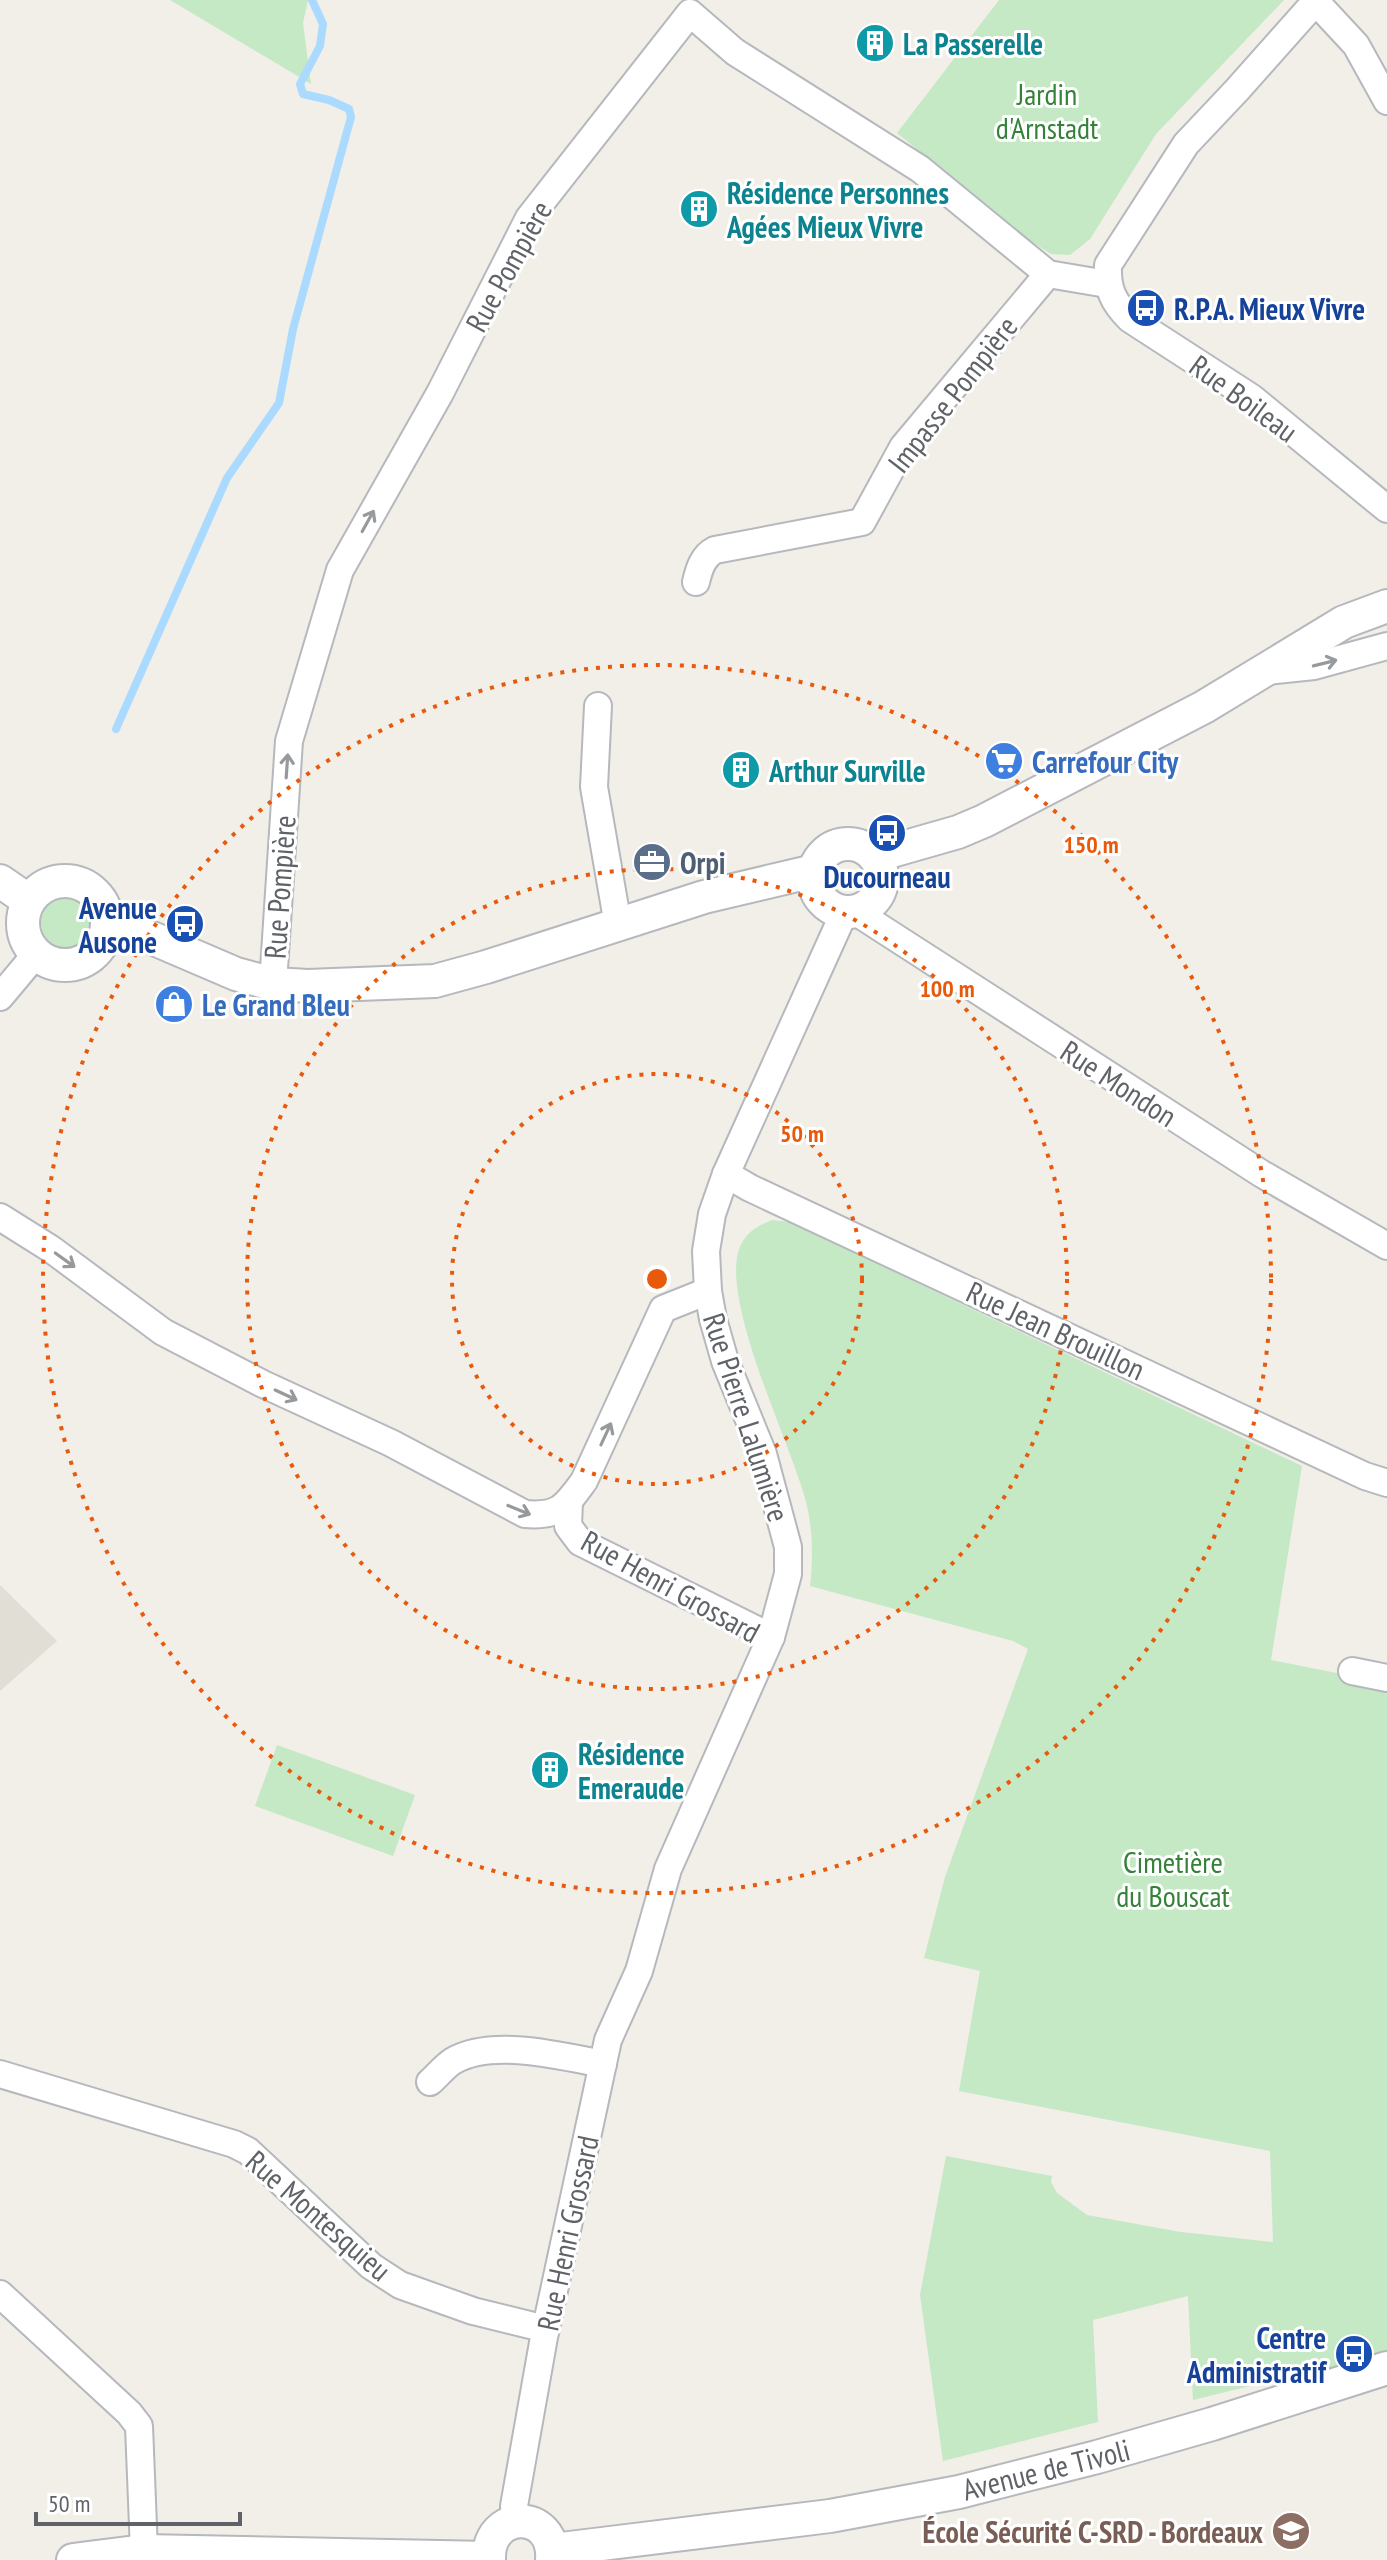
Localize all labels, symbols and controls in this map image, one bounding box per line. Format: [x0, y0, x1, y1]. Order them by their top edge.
building icon: La Passerelle [854, 22, 896, 64]
place label: La Passerelle [903, 24, 1043, 63]
park label: Jardin d'Arnstadt [996, 74, 1099, 147]
place label: Résidence Personnes Agées Mieux Vivre [726, 173, 949, 246]
building icon: Résidence Personnes Agées Mieux Vivre [678, 188, 720, 230]
street label: Rue Pompière [456, 194, 560, 338]
bus stop icon: R.P.A. Mieux Vivre [1125, 287, 1167, 329]
place label: R.P.A. Mieux Vivre [1174, 289, 1365, 328]
street label: Impasse Pompière [879, 308, 1025, 480]
street label: Rue Boileau [1182, 346, 1306, 450]
one-way arrow [360, 510, 376, 533]
one-way arrow [1312, 654, 1338, 669]
supermarket icon: Carrefour City [983, 740, 1025, 782]
place label: Carrefour City [1032, 742, 1179, 781]
building icon: Arthur Surville [720, 749, 762, 791]
place label: Arthur Surville [768, 751, 926, 790]
one-way arrow [280, 753, 295, 780]
bus stop icon: Ducourneau [866, 812, 908, 854]
street label: Rue Pompière [255, 814, 303, 960]
text: 150 m [1063, 829, 1119, 860]
office icon: Orpi [631, 841, 673, 883]
place label: Orpi [680, 843, 726, 882]
place label: Ducourneau [823, 857, 951, 896]
place label: Avenue Ausone [77, 888, 157, 961]
bus stop icon: Avenue Ausone [164, 903, 206, 945]
text: 100 m [919, 973, 975, 1004]
shop icon: Le Grand Bleu [153, 983, 195, 1025]
place label: Le Grand Bleu [202, 985, 350, 1024]
street label: Rue Mondon [1054, 1031, 1184, 1135]
text: 50 m [780, 1118, 824, 1149]
one-way arrow [54, 1251, 75, 1268]
centre of rings [643, 1265, 671, 1293]
street label: Rue Jean Brouillon [961, 1272, 1151, 1388]
street label: Rue Pierre Lalumière [695, 1308, 799, 1526]
one-way arrow [274, 1388, 298, 1403]
one-way arrow [599, 1422, 614, 1446]
one-way arrow [506, 1503, 531, 1518]
street label: Rue Henri Grossard [575, 1521, 767, 1651]
place label: Résidence Emeraude [578, 1734, 685, 1807]
building icon: Résidence Emeraude [529, 1749, 571, 1791]
park label: Cimetière du Bouscat [1116, 1842, 1231, 1915]
street label: Rue Henri Grossard [527, 2132, 607, 2334]
street label: Rue Montesquieu [238, 2141, 400, 2289]
place label: Centre Administratif [1186, 2318, 1328, 2391]
bus stop icon: Centre Administratif [1333, 2333, 1375, 2375]
street label: Avenue de Tivoli [958, 2429, 1134, 2509]
scale bar [36, 2476, 240, 2526]
text: 50 m [48, 2488, 90, 2519]
school or university icon: École Sécurité C-SRD - Bordeaux [1270, 2510, 1312, 2552]
place label: École Sécurité C-SRD - Bordeaux [923, 2512, 1264, 2551]

